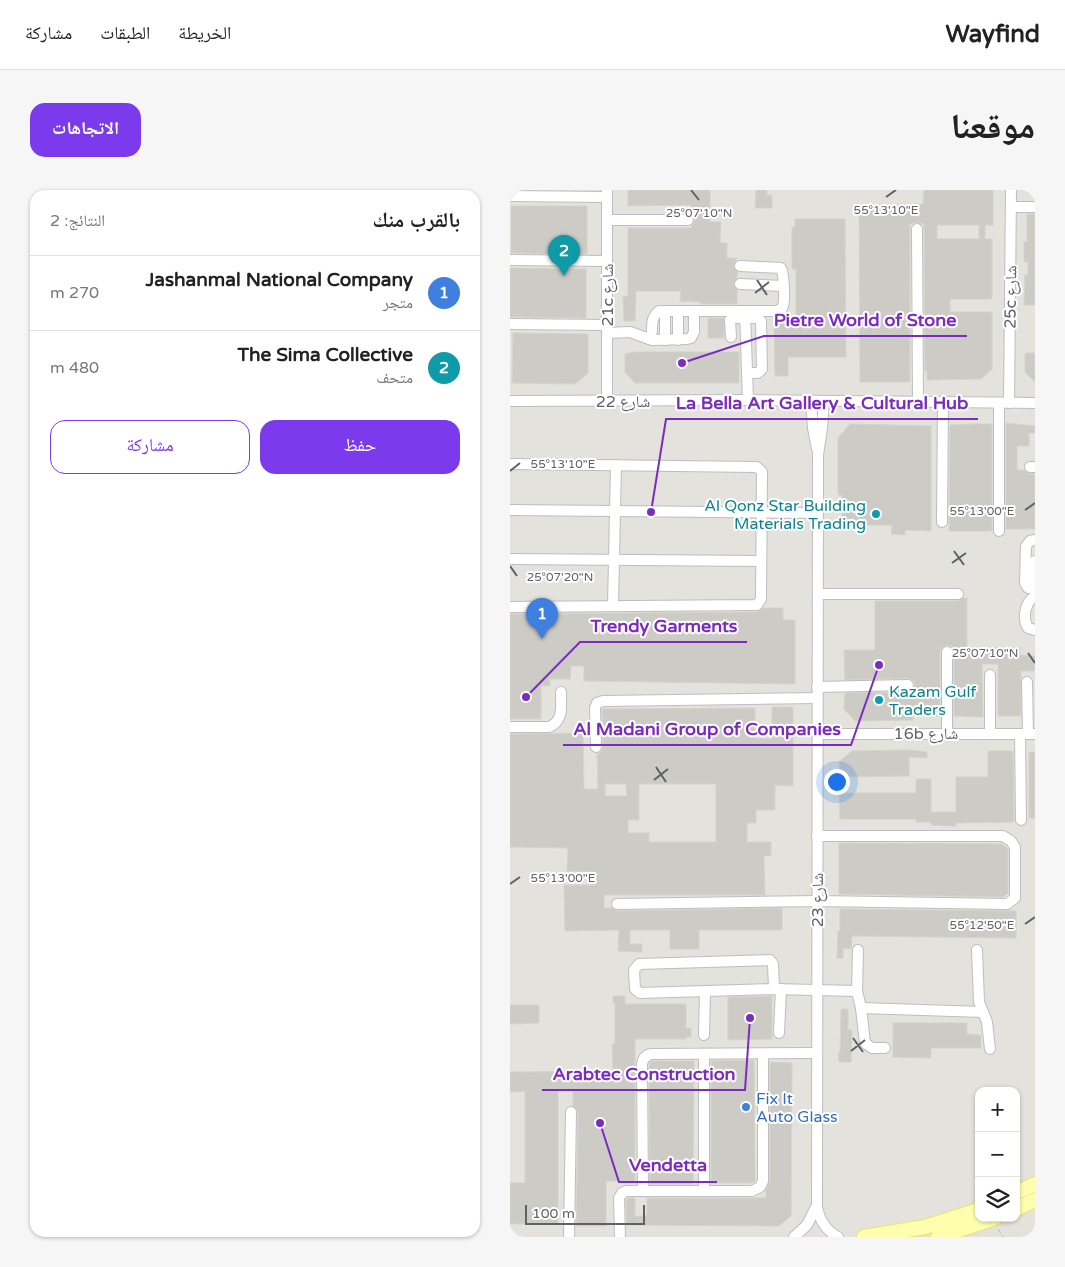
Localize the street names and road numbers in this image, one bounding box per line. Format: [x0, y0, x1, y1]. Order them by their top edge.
street label: 21c شارع [598, 263, 618, 327]
street label: 25c شارع [1000, 265, 1022, 329]
street label: شارع 22 [596, 392, 650, 412]
street label: 16b شارع [894, 724, 958, 744]
street label: شارع 23 [808, 873, 828, 927]

